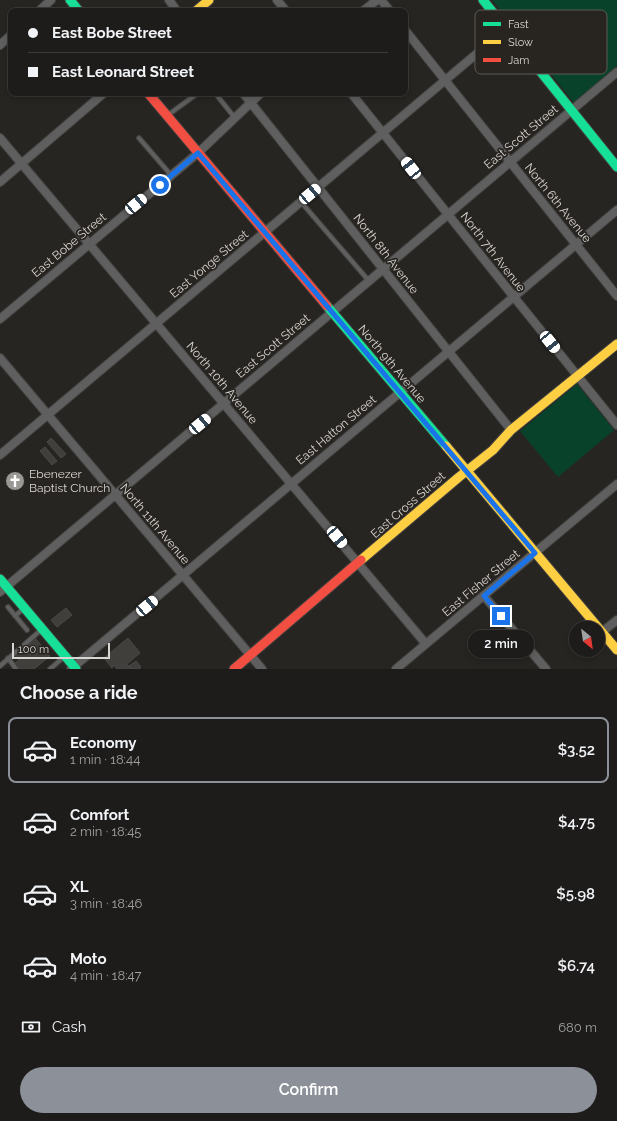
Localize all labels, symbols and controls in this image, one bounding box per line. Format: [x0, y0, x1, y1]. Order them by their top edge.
legend [475, 10, 607, 74]
text: Fast [508, 18, 529, 31]
text: East Bobe Street [52, 24, 172, 42]
text: Slow [508, 36, 533, 49]
text: Jam [508, 54, 529, 67]
text: East Leonard Street [52, 63, 194, 81]
street label: East Scott Street [481, 102, 561, 172]
car [399, 155, 423, 181]
street label: North 6th Avenue [522, 161, 594, 245]
route start [151, 176, 169, 194]
car [297, 182, 323, 206]
car [123, 192, 149, 216]
street label: East Bobe Street [29, 210, 109, 280]
street label: North 7th Avenue [458, 210, 528, 294]
street label: North 8th Avenue [350, 211, 422, 297]
street label: East Yonge Street [167, 227, 251, 301]
street label: East Scott Street [233, 311, 313, 381]
street label: North 9th Avenue [355, 322, 429, 406]
car [538, 329, 562, 355]
street label: North 10th Avenue [184, 339, 260, 427]
street label: East Hatton Street [293, 392, 379, 468]
car [187, 412, 213, 436]
place label: Ebenezer Baptist Church [29, 467, 110, 495]
street label: East Cross Street [368, 469, 448, 541]
church icon: Ebenezer Baptist Church [4, 470, 26, 492]
street label: North 11th Avenue [117, 481, 193, 567]
car [325, 524, 349, 550]
street label: East Fisher Street [440, 547, 522, 619]
car [134, 594, 160, 618]
route end [492, 607, 510, 625]
north arrow [569, 621, 605, 657]
map controls [569, 621, 605, 657]
callout: 2 min [468, 630, 534, 658]
text: 2 min [484, 636, 518, 651]
scale bar [12, 641, 110, 660]
text: 100 m [18, 643, 49, 656]
text: Choose a ride [20, 682, 138, 703]
icon: car [22, 732, 58, 768]
text: Economy [70, 734, 137, 752]
text: $3.52 [558, 741, 595, 759]
text: 1 min · 18:44 [70, 752, 140, 767]
icon: car [22, 804, 58, 840]
text: Comfort [70, 806, 129, 824]
text: $4.75 [558, 813, 595, 831]
text: 2 min · 18:45 [70, 824, 141, 839]
icon: car [22, 876, 58, 912]
text: XL [70, 878, 88, 896]
text: $5.98 [556, 885, 595, 903]
text: 3 min · 18:46 [70, 896, 142, 911]
icon: car [22, 948, 58, 984]
text: Moto [70, 950, 107, 968]
text: $6.74 [558, 957, 595, 975]
text: 4 min · 18:47 [70, 968, 142, 983]
icon: cash [20, 1016, 42, 1038]
text: Cash [52, 1018, 86, 1036]
text: 680 m [558, 1020, 597, 1035]
button: Confirm [20, 1067, 597, 1113]

